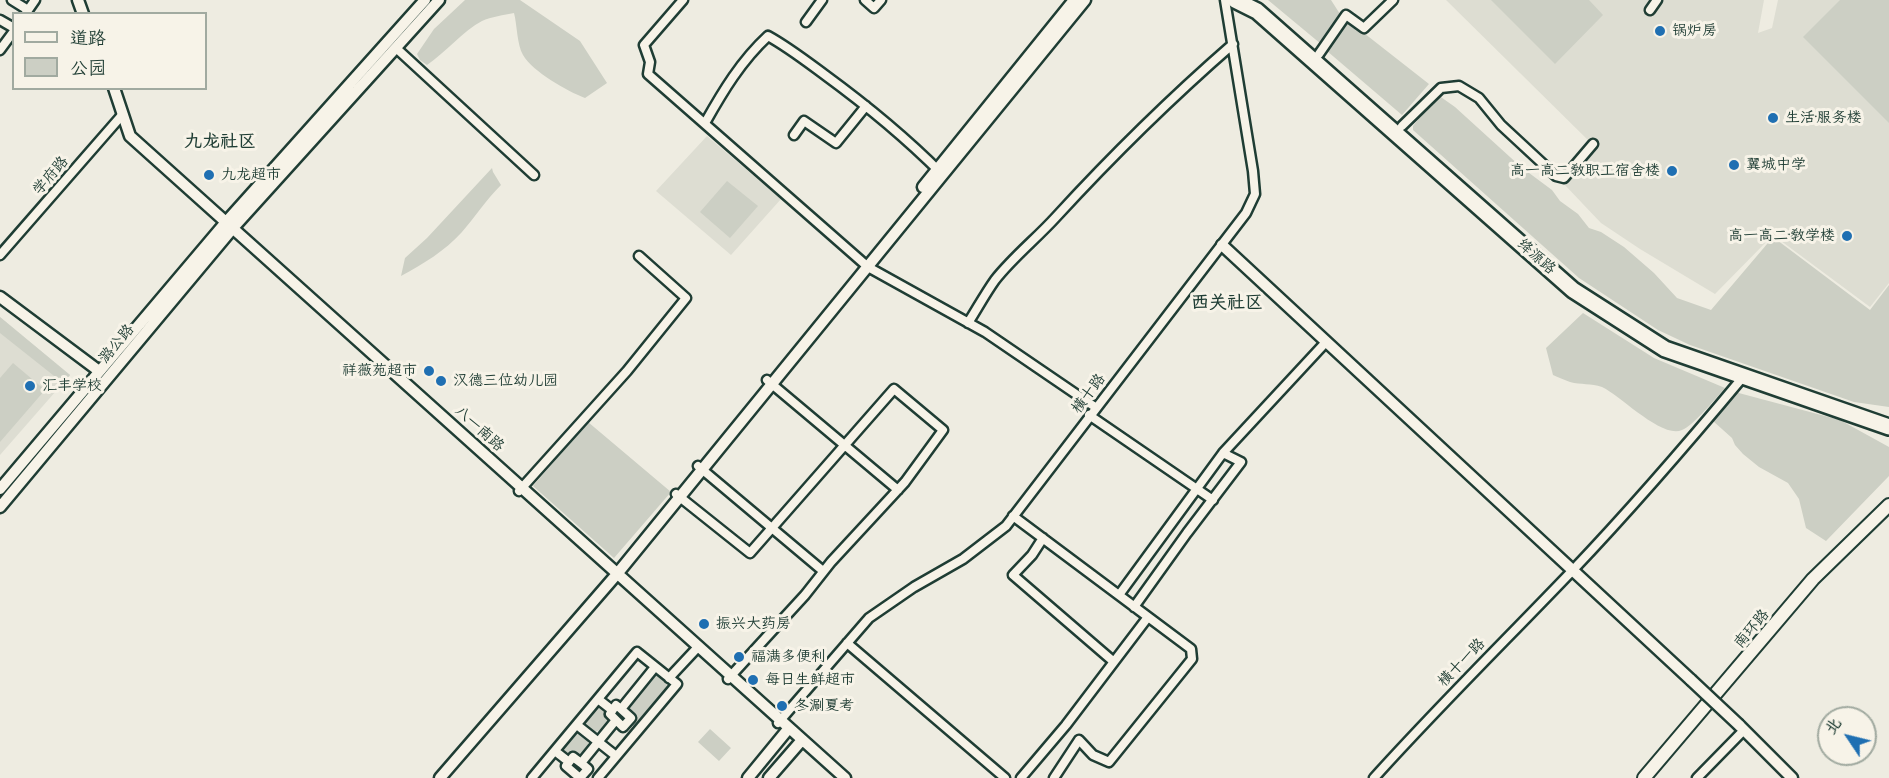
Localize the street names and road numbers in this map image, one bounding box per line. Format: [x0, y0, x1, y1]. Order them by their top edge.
street label: 学府路 [29, 153, 73, 199]
street label: 绛源路 [1513, 235, 1559, 279]
street label: 潞公路 [96, 321, 138, 367]
street label: 横十路 [1068, 371, 1110, 417]
street label: 八一南路 [451, 402, 507, 456]
street label: 南环路 [1731, 606, 1773, 652]
street label: 横十一路 [1435, 635, 1489, 691]

